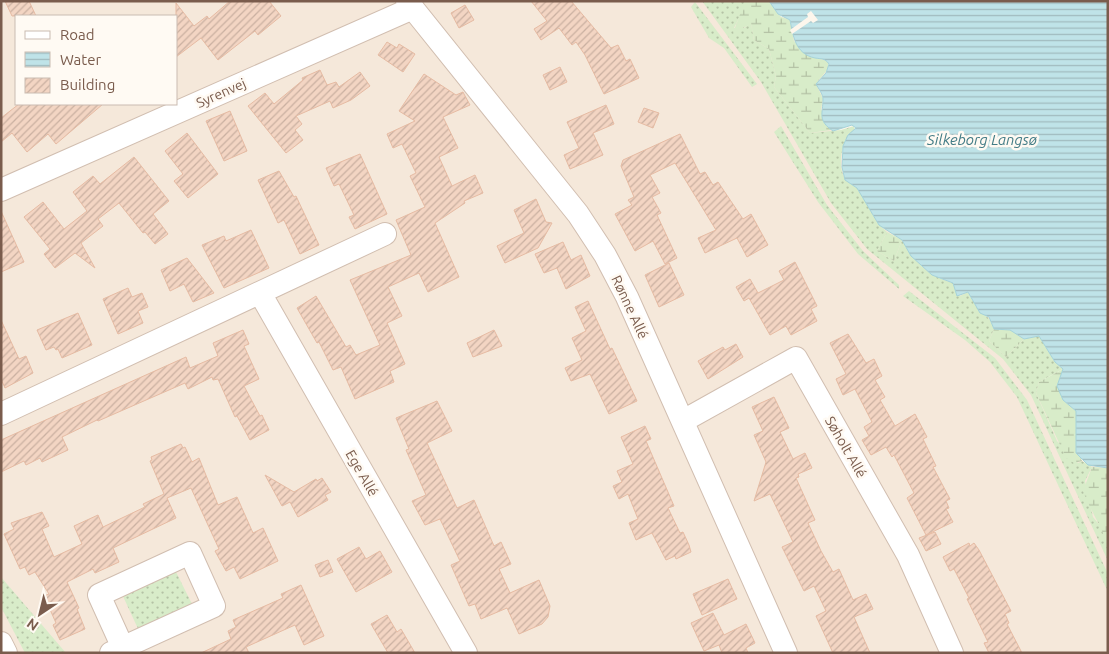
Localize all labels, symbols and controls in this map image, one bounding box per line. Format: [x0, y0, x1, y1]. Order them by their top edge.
legend [15, 15, 178, 105]
text: Road [60, 26, 95, 43]
text: Water [60, 51, 101, 68]
street label: Syrenvej [194, 75, 248, 111]
text: Building [60, 76, 115, 93]
water label: Silkeborg Langsø [926, 131, 1038, 148]
street label: Rønne Allé [608, 273, 652, 341]
street label: Søholt Allé [822, 413, 870, 481]
street label: Ege Allé [342, 447, 382, 499]
north arrow [15, 589, 65, 639]
text: N [24, 615, 41, 634]

